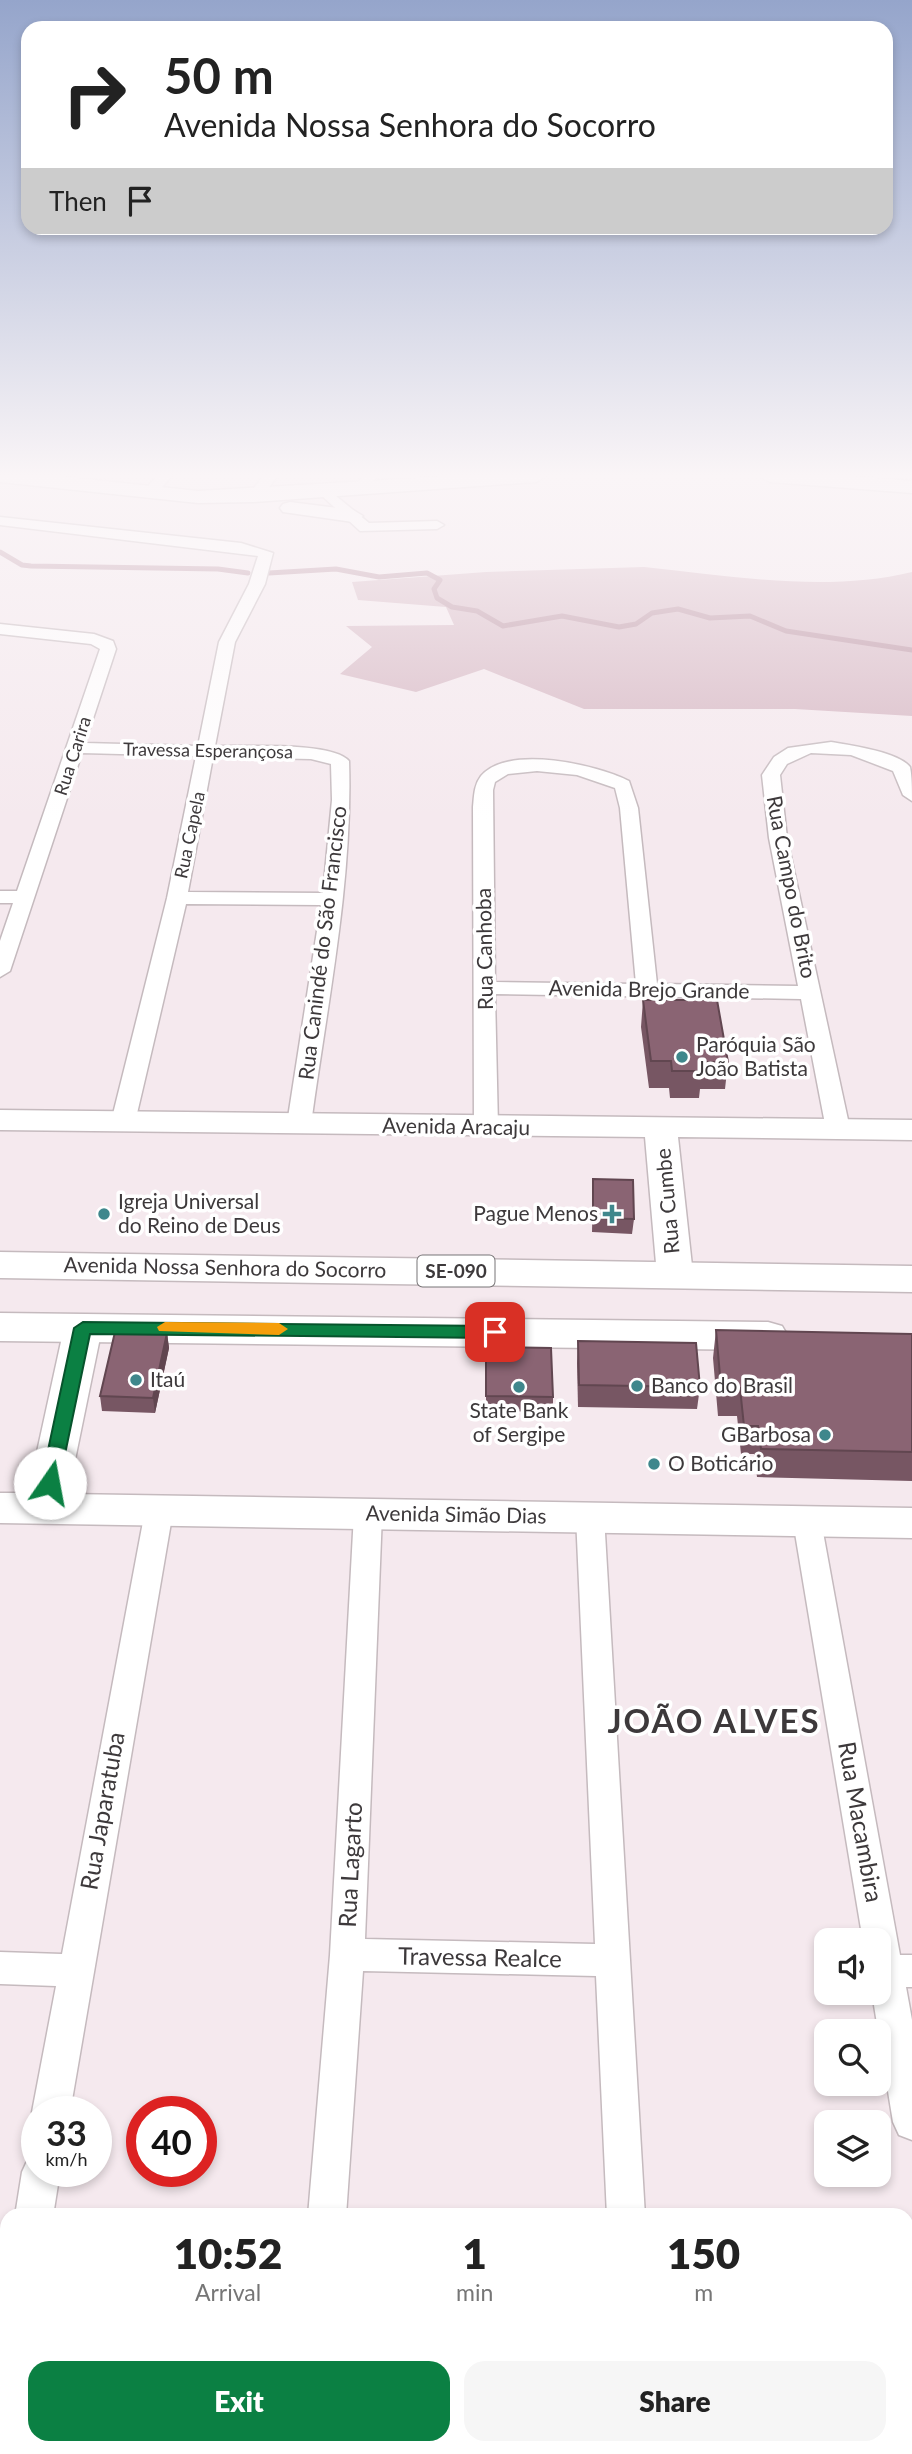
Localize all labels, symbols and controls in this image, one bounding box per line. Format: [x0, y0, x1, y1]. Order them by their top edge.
text: 50 m [164, 46, 274, 104]
icon: right [49, 49, 140, 140]
text: Avenida Nossa Senhora do Socorro [164, 105, 656, 144]
icon: arrive [121, 182, 159, 220]
text: Then [49, 185, 107, 217]
street label: Rua Carira [49, 713, 95, 798]
street label: Travessa Esperançosa [123, 738, 293, 762]
street label: Rua Capela [169, 789, 209, 880]
street label: Rua Campo do Brito [763, 793, 822, 980]
street label: Rua Canindé do São Francisco [292, 804, 351, 1081]
street label: Rua Canhoba [470, 888, 497, 1010]
street label: Avenida Brejo Grande [548, 974, 750, 1003]
place label: Paróquia São João Batista [696, 1031, 816, 1080]
marker: Paróquia São João Batista [674, 1049, 690, 1065]
street label: Avenida Aracaju [382, 1112, 530, 1139]
street label: Rua Cumbe [649, 1147, 684, 1255]
place label: Igreja Universal do Reino de Deus [118, 1188, 281, 1237]
place label: Pague Menos [473, 1200, 598, 1225]
marker: Igreja Universal do Reino de Deus [96, 1206, 112, 1222]
marker: Pague Menos [604, 1206, 620, 1222]
street label: Avenida Nossa Senhora do Socorro [63, 1251, 387, 1282]
road number: SE-090 [418, 1256, 494, 1287]
pin [465, 1302, 525, 1362]
icon: arrive [476, 1313, 514, 1351]
place label: Itaú [150, 1366, 185, 1391]
marker: Itaú [128, 1372, 144, 1388]
place label: Banco do Brasil [651, 1372, 793, 1397]
marker: Banco do Brasil [629, 1378, 645, 1394]
marker: State Bank of Sergipe [511, 1379, 527, 1395]
place label: State Bank of Sergipe [470, 1397, 569, 1446]
place label: GBarbosa [721, 1421, 811, 1446]
marker: GBarbosa [817, 1427, 833, 1443]
position arrow [13, 1446, 87, 1520]
place label: O Boticário [668, 1450, 773, 1475]
marker: O Boticário [646, 1456, 662, 1472]
street label: Avenida Simão Dias [365, 1499, 547, 1528]
district label: JOÃO ALVES [607, 1700, 821, 1740]
street label: Rua Japaratuba [73, 1729, 130, 1892]
street label: Rua Macambira [833, 1739, 890, 1904]
street label: Rua Lagarto [332, 1801, 367, 1928]
map controls [814, 1928, 891, 2187]
button: sound [814, 1928, 891, 2005]
street label: Travessa Realce [398, 1941, 562, 1972]
button: search [814, 2019, 891, 2096]
speed limit sign: 40 [126, 2096, 217, 2187]
button: layers [814, 2110, 891, 2187]
text: 33 [46, 2111, 87, 2153]
text: km/h [45, 2148, 88, 2170]
text: 10:52 [174, 2228, 282, 2278]
text: 1 [463, 2228, 487, 2278]
text: 150 [667, 2228, 740, 2278]
text: Arrival [195, 2278, 261, 2306]
text: min [456, 2278, 493, 2306]
text: m [694, 2278, 713, 2306]
button: Exit [28, 2361, 450, 2441]
button: Share [464, 2361, 886, 2441]

